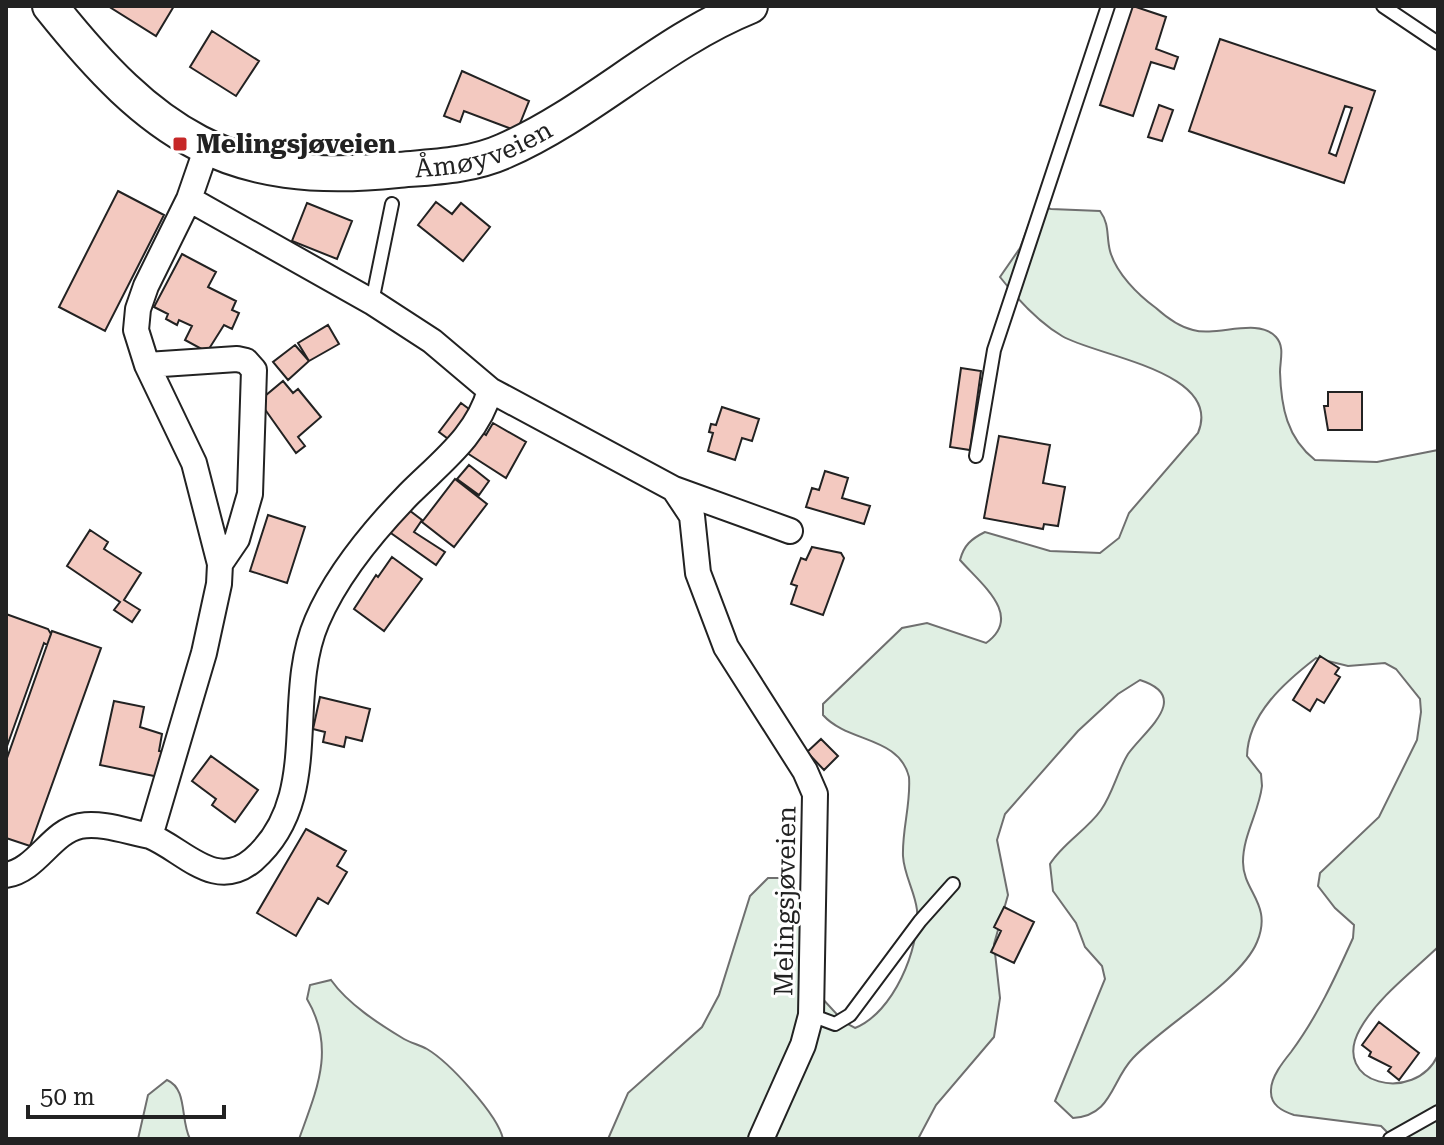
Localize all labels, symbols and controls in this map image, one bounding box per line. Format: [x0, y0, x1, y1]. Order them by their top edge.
street label: Åmøyveien [413, 114, 557, 184]
place label: Melingsjøveien [196, 129, 396, 159]
marker: Melingsjøveien [171, 135, 189, 153]
street label: Melingsjøveien [768, 806, 802, 996]
scale bar [28, 1069, 224, 1119]
text: 50 m [40, 1083, 95, 1111]

